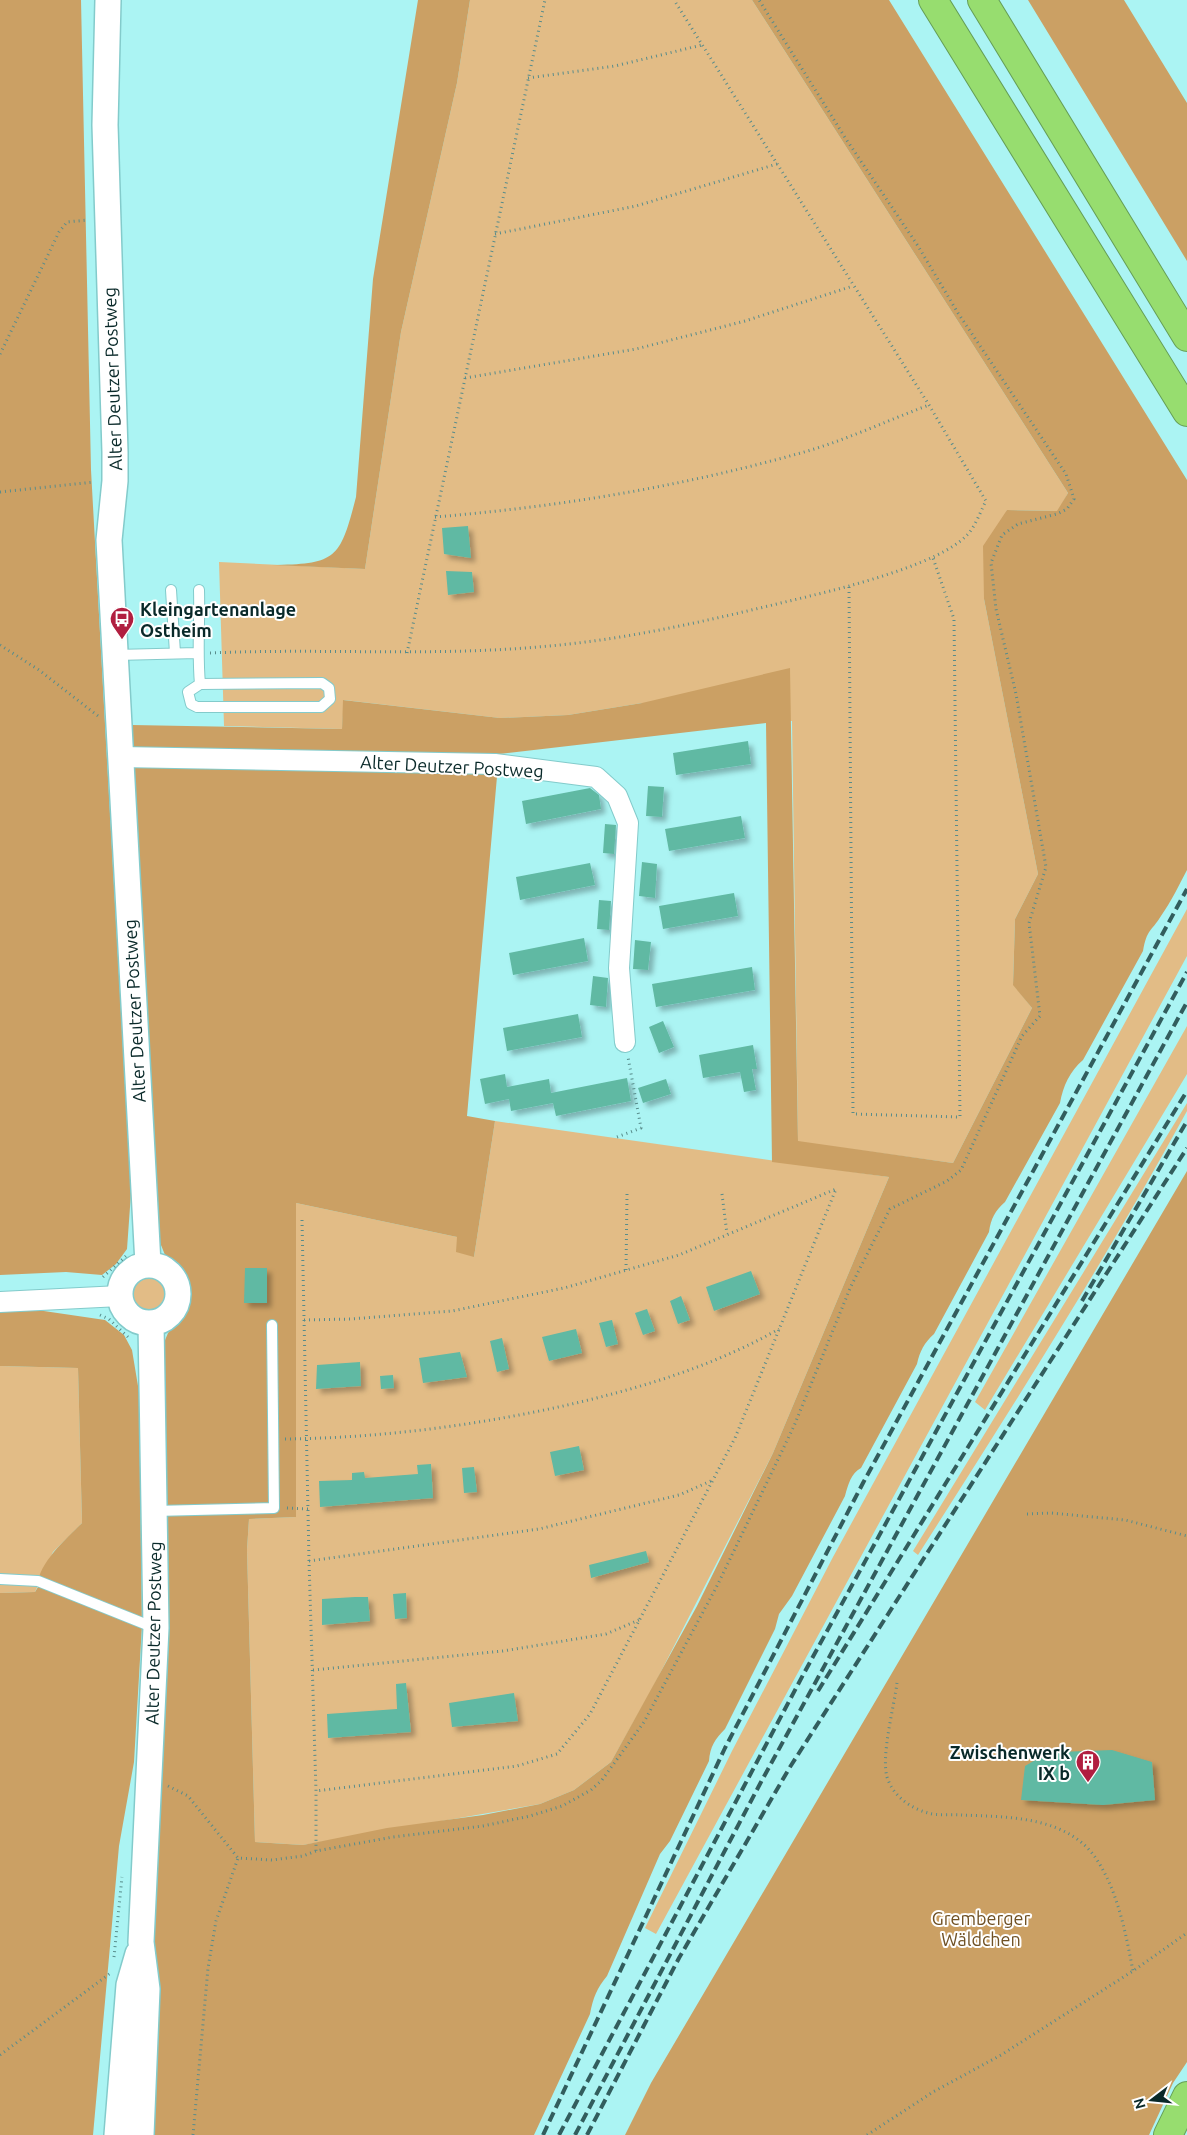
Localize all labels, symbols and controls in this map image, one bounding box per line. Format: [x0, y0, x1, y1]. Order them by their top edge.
street label: Alter Deutzer Postweg [99, 287, 125, 471]
place label: Kleingartenanlage Ostheim [140, 599, 296, 640]
bus stop icon: Kleingartenanlage Ostheim [109, 606, 135, 640]
street label: Alter Deutzer Postweg [360, 751, 544, 781]
street label: Alter Deutzer Postweg [119, 919, 149, 1103]
street label: Alter Deutzer Postweg [141, 1541, 165, 1725]
place label: Zwischenwerk IX b [950, 1742, 1070, 1783]
building icon: Zwischenwerk IX b [1075, 1749, 1101, 1783]
park label: Gremberger Wäldchen [932, 1908, 1030, 1949]
north arrow [1127, 2075, 1177, 2125]
text: N [1130, 2096, 1149, 2111]

